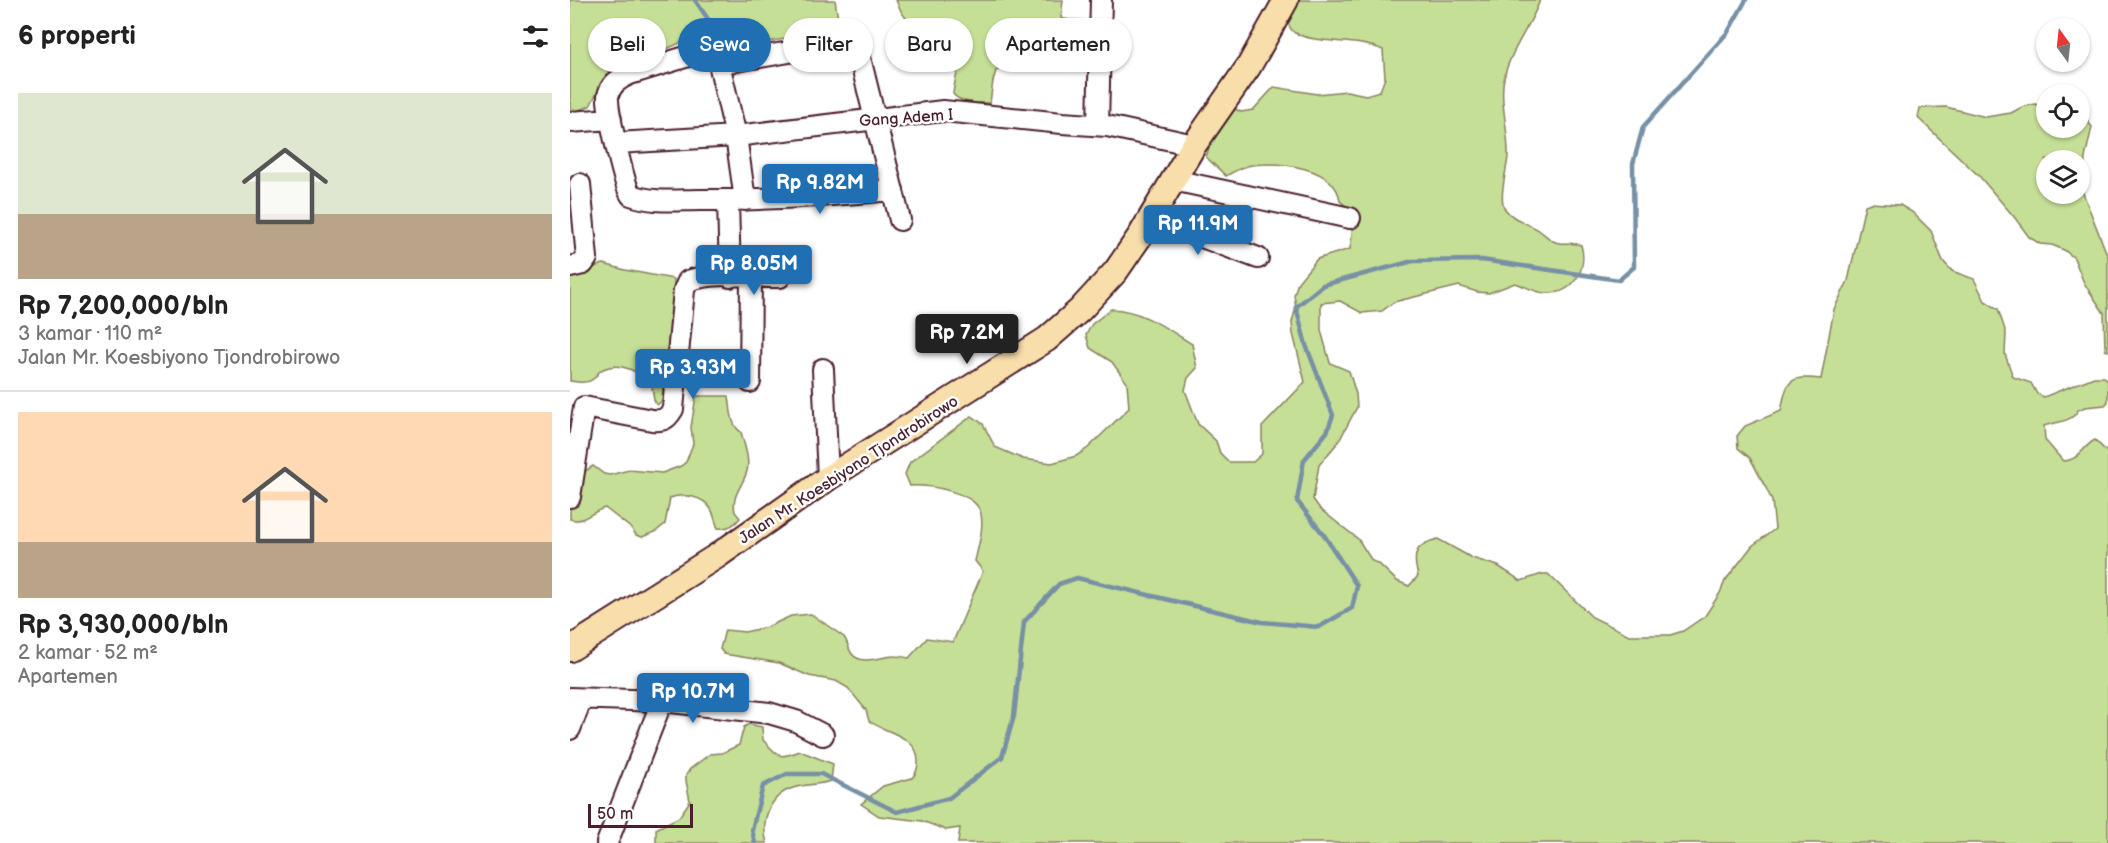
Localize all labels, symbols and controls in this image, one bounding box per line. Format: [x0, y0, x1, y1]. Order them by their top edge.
chip: Beli [588, 18, 666, 72]
chip: Sewa [678, 18, 771, 72]
chip: Filter [783, 18, 873, 72]
chip: Baru [885, 18, 973, 72]
chip: Apartemen [985, 18, 1132, 72]
north arrow [2036, 18, 2090, 72]
map controls [2036, 18, 2090, 204]
icon: filters [519, 20, 552, 53]
text: 6 properti [18, 21, 136, 52]
button: locate [2036, 84, 2090, 138]
street label: Gang Adem I [858, 106, 954, 131]
icon: home [231, 132, 339, 240]
button: layers [2036, 150, 2090, 204]
pin: Rp 9.82M [758, 164, 882, 215]
text: Rp 9.82M [776, 171, 864, 195]
pin: Rp 11.9M [1136, 205, 1260, 256]
text: Rp 11.9M [1158, 212, 1238, 236]
pin: Rp 8.05M [692, 245, 816, 296]
text: Rp 8.05M [710, 252, 798, 276]
text: Rp 7,200,000/bln [18, 291, 229, 322]
pin: Rp 7.2M [912, 314, 1022, 365]
text: Rp 7.2M [929, 321, 1005, 345]
text: 3 kamar · 110 m² [18, 322, 162, 346]
text: Jalan Mr. Koesbiyono Tjondrobirowo [18, 346, 340, 370]
pin: Rp 3.93M [631, 349, 755, 400]
text: Rp 3.93M [649, 356, 737, 380]
street label: Jalan Mr. Koesbiyono Tjondrobirowo [736, 392, 962, 548]
icon: home [231, 451, 339, 559]
text: Rp 3,930,000/bln [18, 610, 228, 641]
text: 2 kamar · 52 m² [18, 641, 158, 665]
text: Apartemen [18, 665, 118, 689]
pin: Rp 10.7M [631, 673, 755, 724]
text: Rp 10.7M [651, 680, 735, 704]
scale bar [588, 801, 693, 828]
text: 50 m [597, 805, 633, 824]

